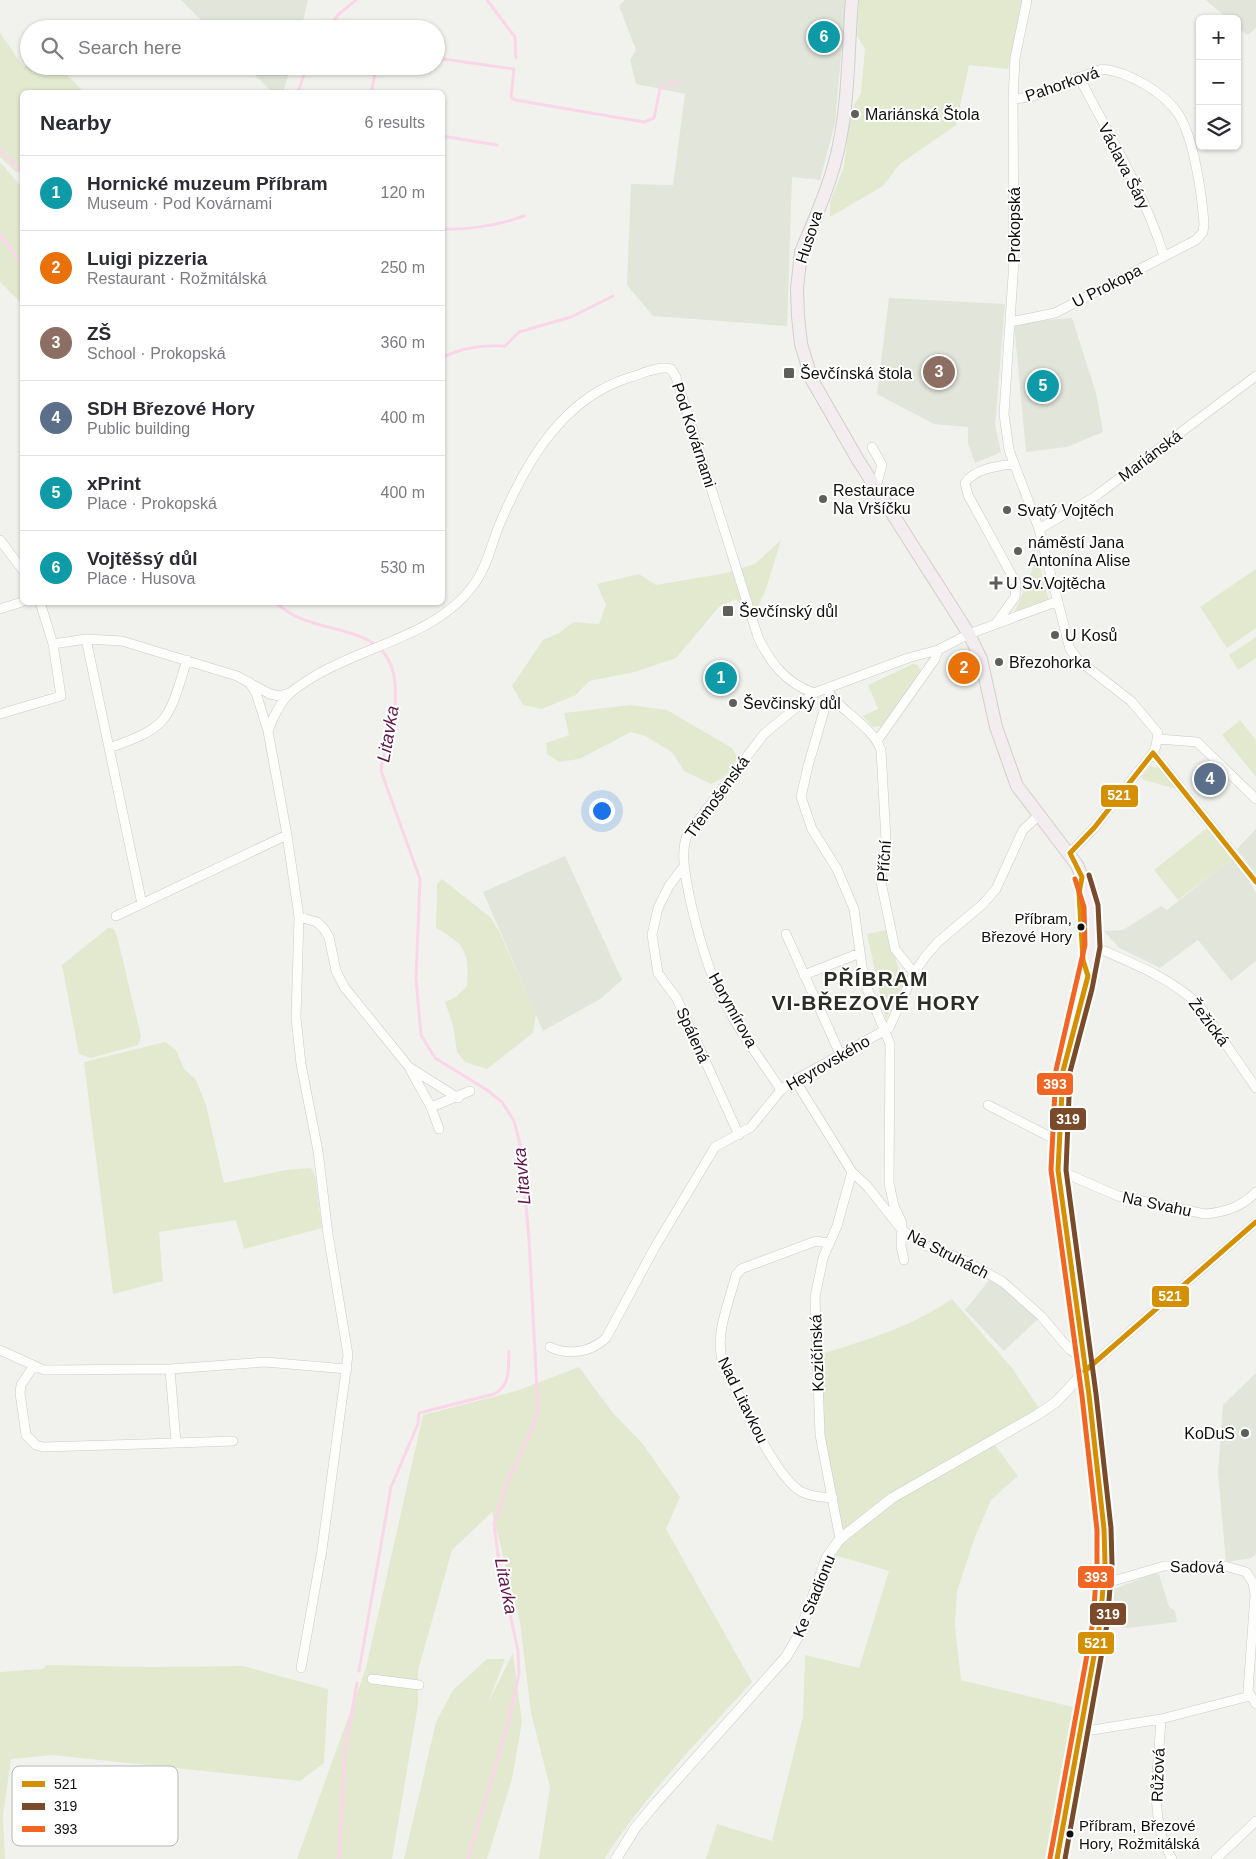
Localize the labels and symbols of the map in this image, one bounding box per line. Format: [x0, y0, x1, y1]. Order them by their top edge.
pin: 6 [808, 18, 840, 56]
street label: Pahorková [1023, 63, 1101, 104]
place label: Mariánská Štola [865, 105, 980, 123]
marker: Mariánská Štola [849, 108, 861, 120]
street label: Václava Šáry [1095, 120, 1154, 212]
street label: Prokopská [1006, 187, 1023, 263]
street label: Husova [793, 208, 825, 265]
street label: U Prokopa [1069, 261, 1145, 311]
pin: 3 [923, 353, 955, 391]
place label: Ševčínská štola [800, 364, 912, 382]
marker: Ševčínská štola [782, 366, 796, 380]
pin: 5 [1027, 367, 1059, 405]
street label: Pod Kovárnami [669, 380, 719, 490]
street label: Mariánská [1115, 427, 1185, 485]
place label: Restaurace Na Vršíčku [833, 482, 915, 517]
marker: Restaurace Na Vršíčku [817, 493, 829, 505]
place label: Svatý Vojtěch [1017, 502, 1114, 519]
marker: Svatý Vojtěch [1001, 504, 1013, 516]
place label: náměstí Jana Antonína Alise [1028, 534, 1130, 569]
marker: náměstí Jana Antonína Alise [1012, 545, 1024, 557]
place label: U Sv.Vojtěcha [1006, 575, 1105, 592]
marker: U Sv.Vojtěcha [990, 577, 1002, 589]
place label: Ševčínský důl [739, 602, 838, 620]
marker: Ševčínský důl [721, 604, 735, 618]
place label: U Kosů [1065, 627, 1117, 644]
marker: U Kosů [1049, 629, 1061, 641]
pin: 2 [948, 649, 980, 687]
place label: Březohorka [1009, 654, 1091, 671]
marker: Březohorka [993, 656, 1005, 668]
pin: 1 [705, 659, 737, 697]
place label: Ševčinský důl [743, 694, 841, 712]
marker: Ševčinský důl [727, 697, 739, 709]
water label: Litavka [373, 704, 403, 764]
street label: Třemošenská [682, 753, 752, 841]
pin: 4 [1194, 760, 1226, 798]
line badge: 521 [1100, 784, 1139, 808]
text: 521 [1107, 787, 1131, 803]
your location [589, 798, 615, 824]
street label: Příční [874, 839, 894, 882]
place label: Příbram, Březové Hory [981, 910, 1072, 945]
marker: Příbram, Březové Hory [1076, 922, 1086, 932]
district label: PŘÍBRAM VI-BŘEZOVÉ HORY [771, 967, 981, 1014]
street label: Horymírova [706, 970, 761, 1050]
street label: Žežická [1186, 994, 1233, 1049]
street label: Spálená [673, 1005, 713, 1065]
street label: Heyrovského [783, 1032, 873, 1094]
line badge: 393 [1036, 1072, 1074, 1096]
text: 393 [1043, 1076, 1067, 1092]
line badge: 319 [1049, 1107, 1087, 1131]
text: 319 [1056, 1111, 1080, 1127]
water label: Litavka [510, 1147, 534, 1205]
street label: Na Svahu [1121, 1188, 1193, 1220]
street label: Na Struhách [905, 1226, 991, 1282]
line badge: 521 [1151, 1285, 1190, 1308]
text: 521 [1158, 1288, 1182, 1304]
street label: Kozičínská [807, 1314, 827, 1392]
street label: Nad Litavkou [715, 1354, 771, 1446]
place label: KoDuS [1184, 1425, 1235, 1442]
marker: KoDuS [1239, 1427, 1251, 1439]
street label: Ke Stadionu [790, 1552, 838, 1640]
water label: Litavka [491, 1556, 521, 1616]
street label: Sadová [1170, 1558, 1224, 1576]
line badge: 393 [1077, 1565, 1115, 1589]
text: 393 [1084, 1569, 1108, 1585]
line badge: 319 [1089, 1602, 1127, 1626]
text: 319 [1096, 1606, 1120, 1622]
line badge: 521 [1077, 1631, 1115, 1655]
text: 521 [1084, 1635, 1108, 1651]
street label: Růžová [1149, 1747, 1167, 1802]
legend [12, 1766, 178, 1846]
text: 521 [54, 1776, 78, 1792]
text: 319 [54, 1798, 78, 1814]
place label: Příbram, Březové Hory, Rožmitálská [1079, 1817, 1200, 1852]
text: 393 [54, 1821, 78, 1837]
marker: Příbram, Březové Hory, Rožmitálská [1065, 1829, 1075, 1839]

